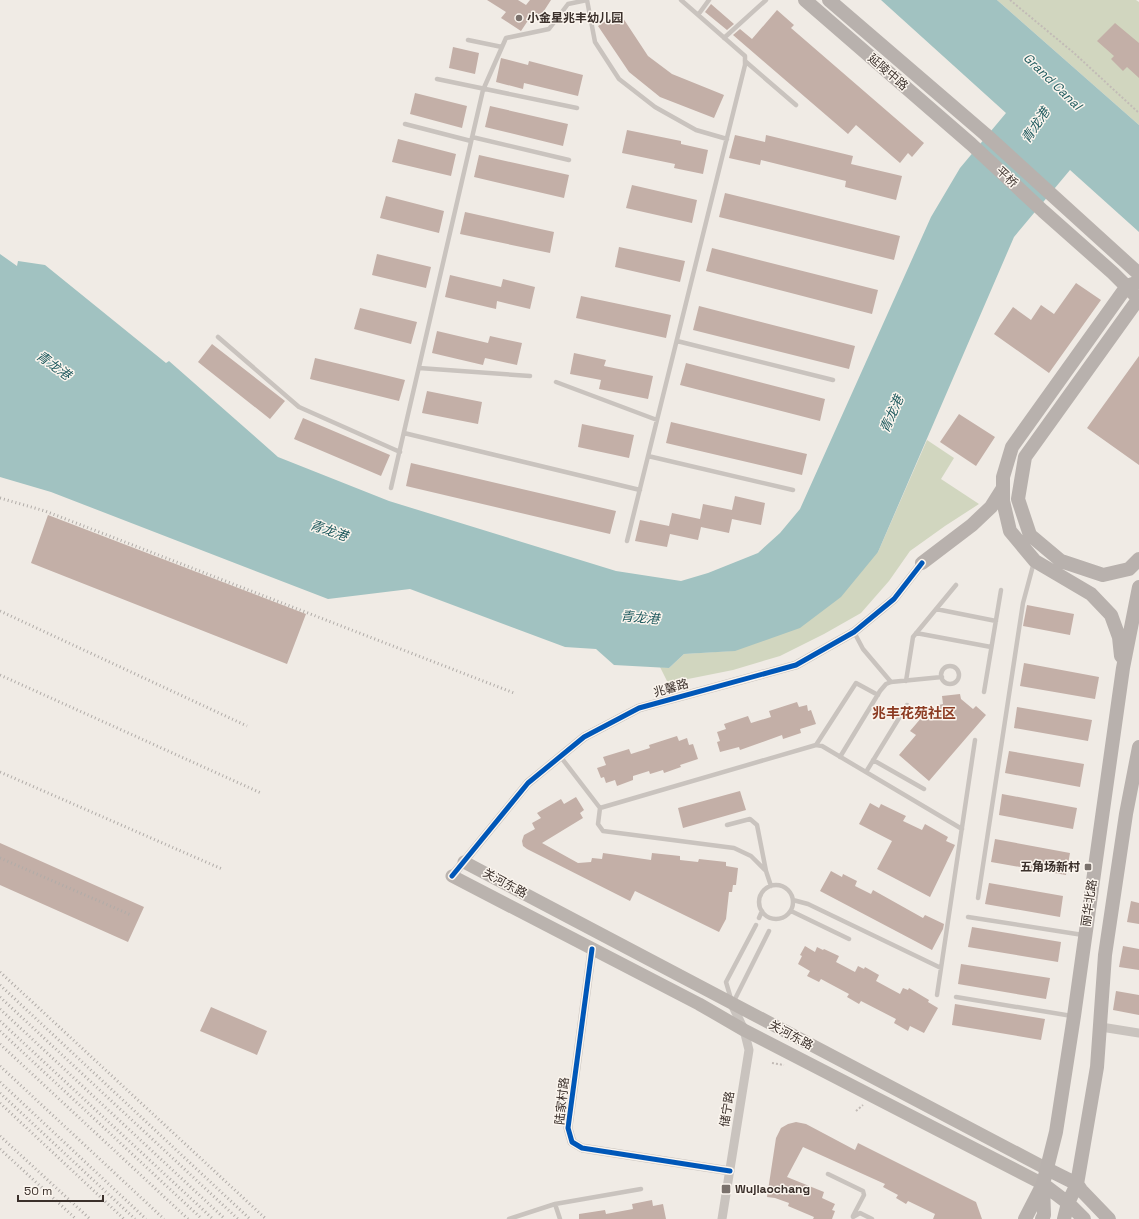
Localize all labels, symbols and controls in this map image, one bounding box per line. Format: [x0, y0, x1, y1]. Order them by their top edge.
place label: 小金星兆丰幼儿园 [527, 10, 623, 26]
marker: 小金星兆丰幼儿园 [514, 13, 524, 23]
water label: Grand Canal [1020, 49, 1087, 115]
street label: 延陵中路 [865, 50, 911, 94]
water label: 青龙港 [1017, 103, 1054, 146]
street label: 平桥 [993, 163, 1021, 191]
water label: 青龙港 [33, 347, 76, 385]
water label: 青龙港 [876, 391, 908, 435]
water label: 青龙港 [308, 516, 352, 546]
water label: 青龙港 [620, 607, 662, 628]
street label: 兆馨路 [651, 675, 691, 701]
district label: 兆丰花苑社区 [872, 704, 956, 722]
place label: 五角场新村 [1020, 859, 1080, 875]
marker: 五角场新村 [1083, 862, 1093, 872]
street label: 关河东路 [480, 865, 530, 901]
street label: 丽华北路 [1078, 878, 1100, 928]
street label: 关河东路 [766, 1017, 816, 1053]
street label: 陆家村路 [552, 1076, 572, 1126]
street label: 储宁路 [716, 1090, 738, 1128]
scale bar [18, 1177, 103, 1203]
place label: Wujiaochang [735, 1181, 810, 1197]
text: 50 m [24, 1183, 52, 1199]
marker: Wujiaochang [720, 1183, 732, 1195]

